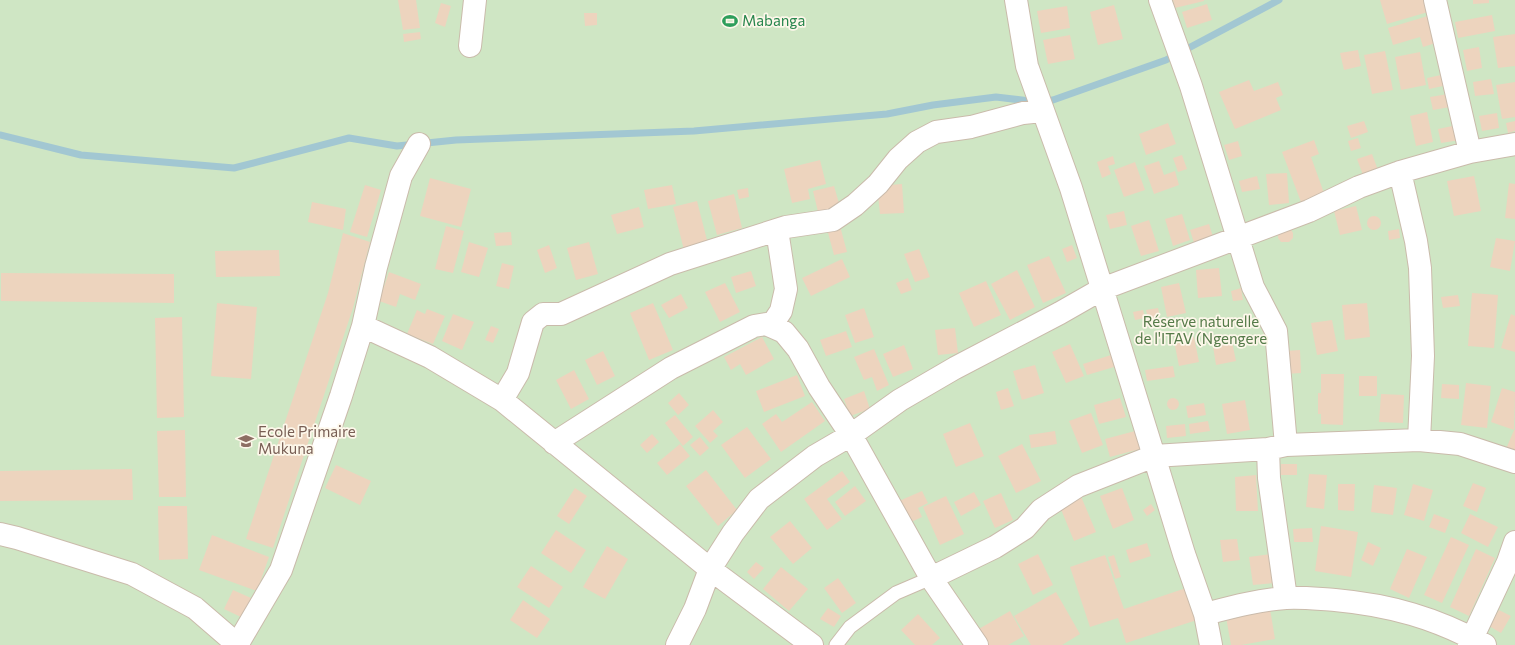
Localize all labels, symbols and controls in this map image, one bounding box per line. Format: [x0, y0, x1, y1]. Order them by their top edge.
place label: Mabanga [742, 11, 805, 29]
sports icon: Mabanga [721, 12, 739, 30]
park label: Réserve naturelle de l'ITAV (Ngengere [1135, 312, 1267, 347]
place label: Ecole Primaire Mukuna [258, 422, 356, 457]
school or university icon: Ecole Primaire Mukuna [237, 432, 255, 450]

